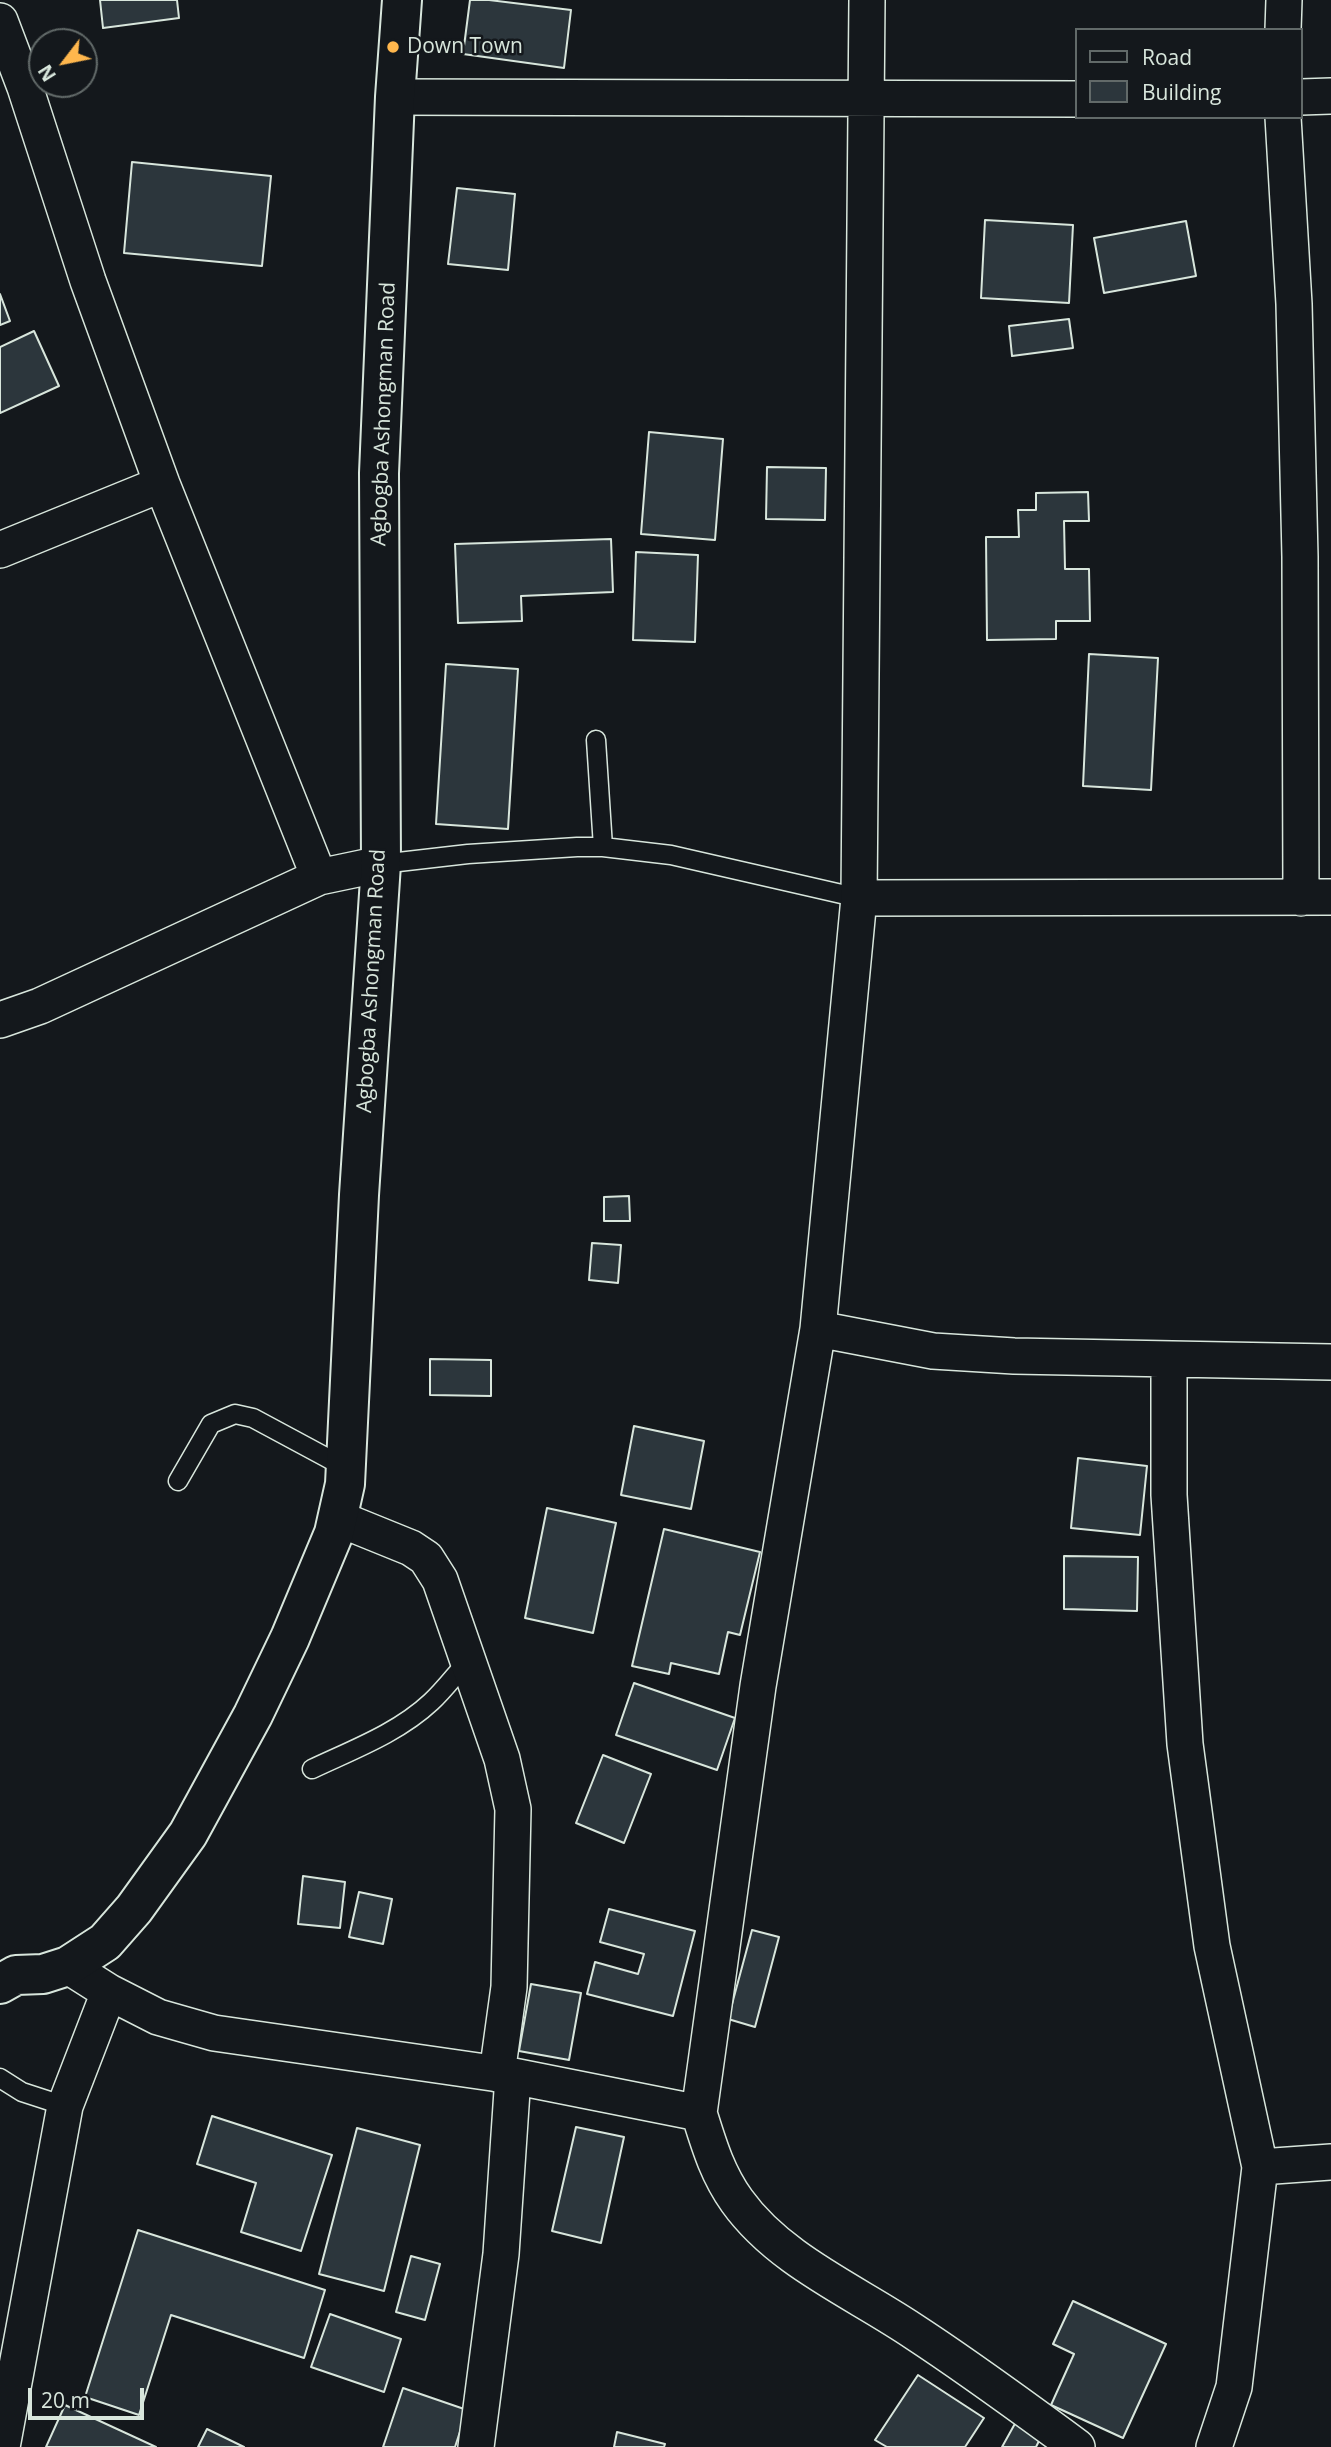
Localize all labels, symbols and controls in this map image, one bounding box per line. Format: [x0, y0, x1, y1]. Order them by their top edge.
north arrow [28, 28, 98, 98]
legend [1076, 28, 1303, 119]
place label: Down Town [407, 34, 523, 60]
marker: Down Town [385, 39, 401, 55]
text: Road [1142, 43, 1192, 71]
text: N [32, 60, 62, 87]
text: Building [1142, 78, 1221, 106]
street label: Agbogba Ashongman Road [367, 282, 401, 546]
street label: Agbogba Ashongman Road [353, 848, 391, 1114]
scale bar [32, 2374, 147, 2418]
text: 20 m [41, 2386, 90, 2414]

